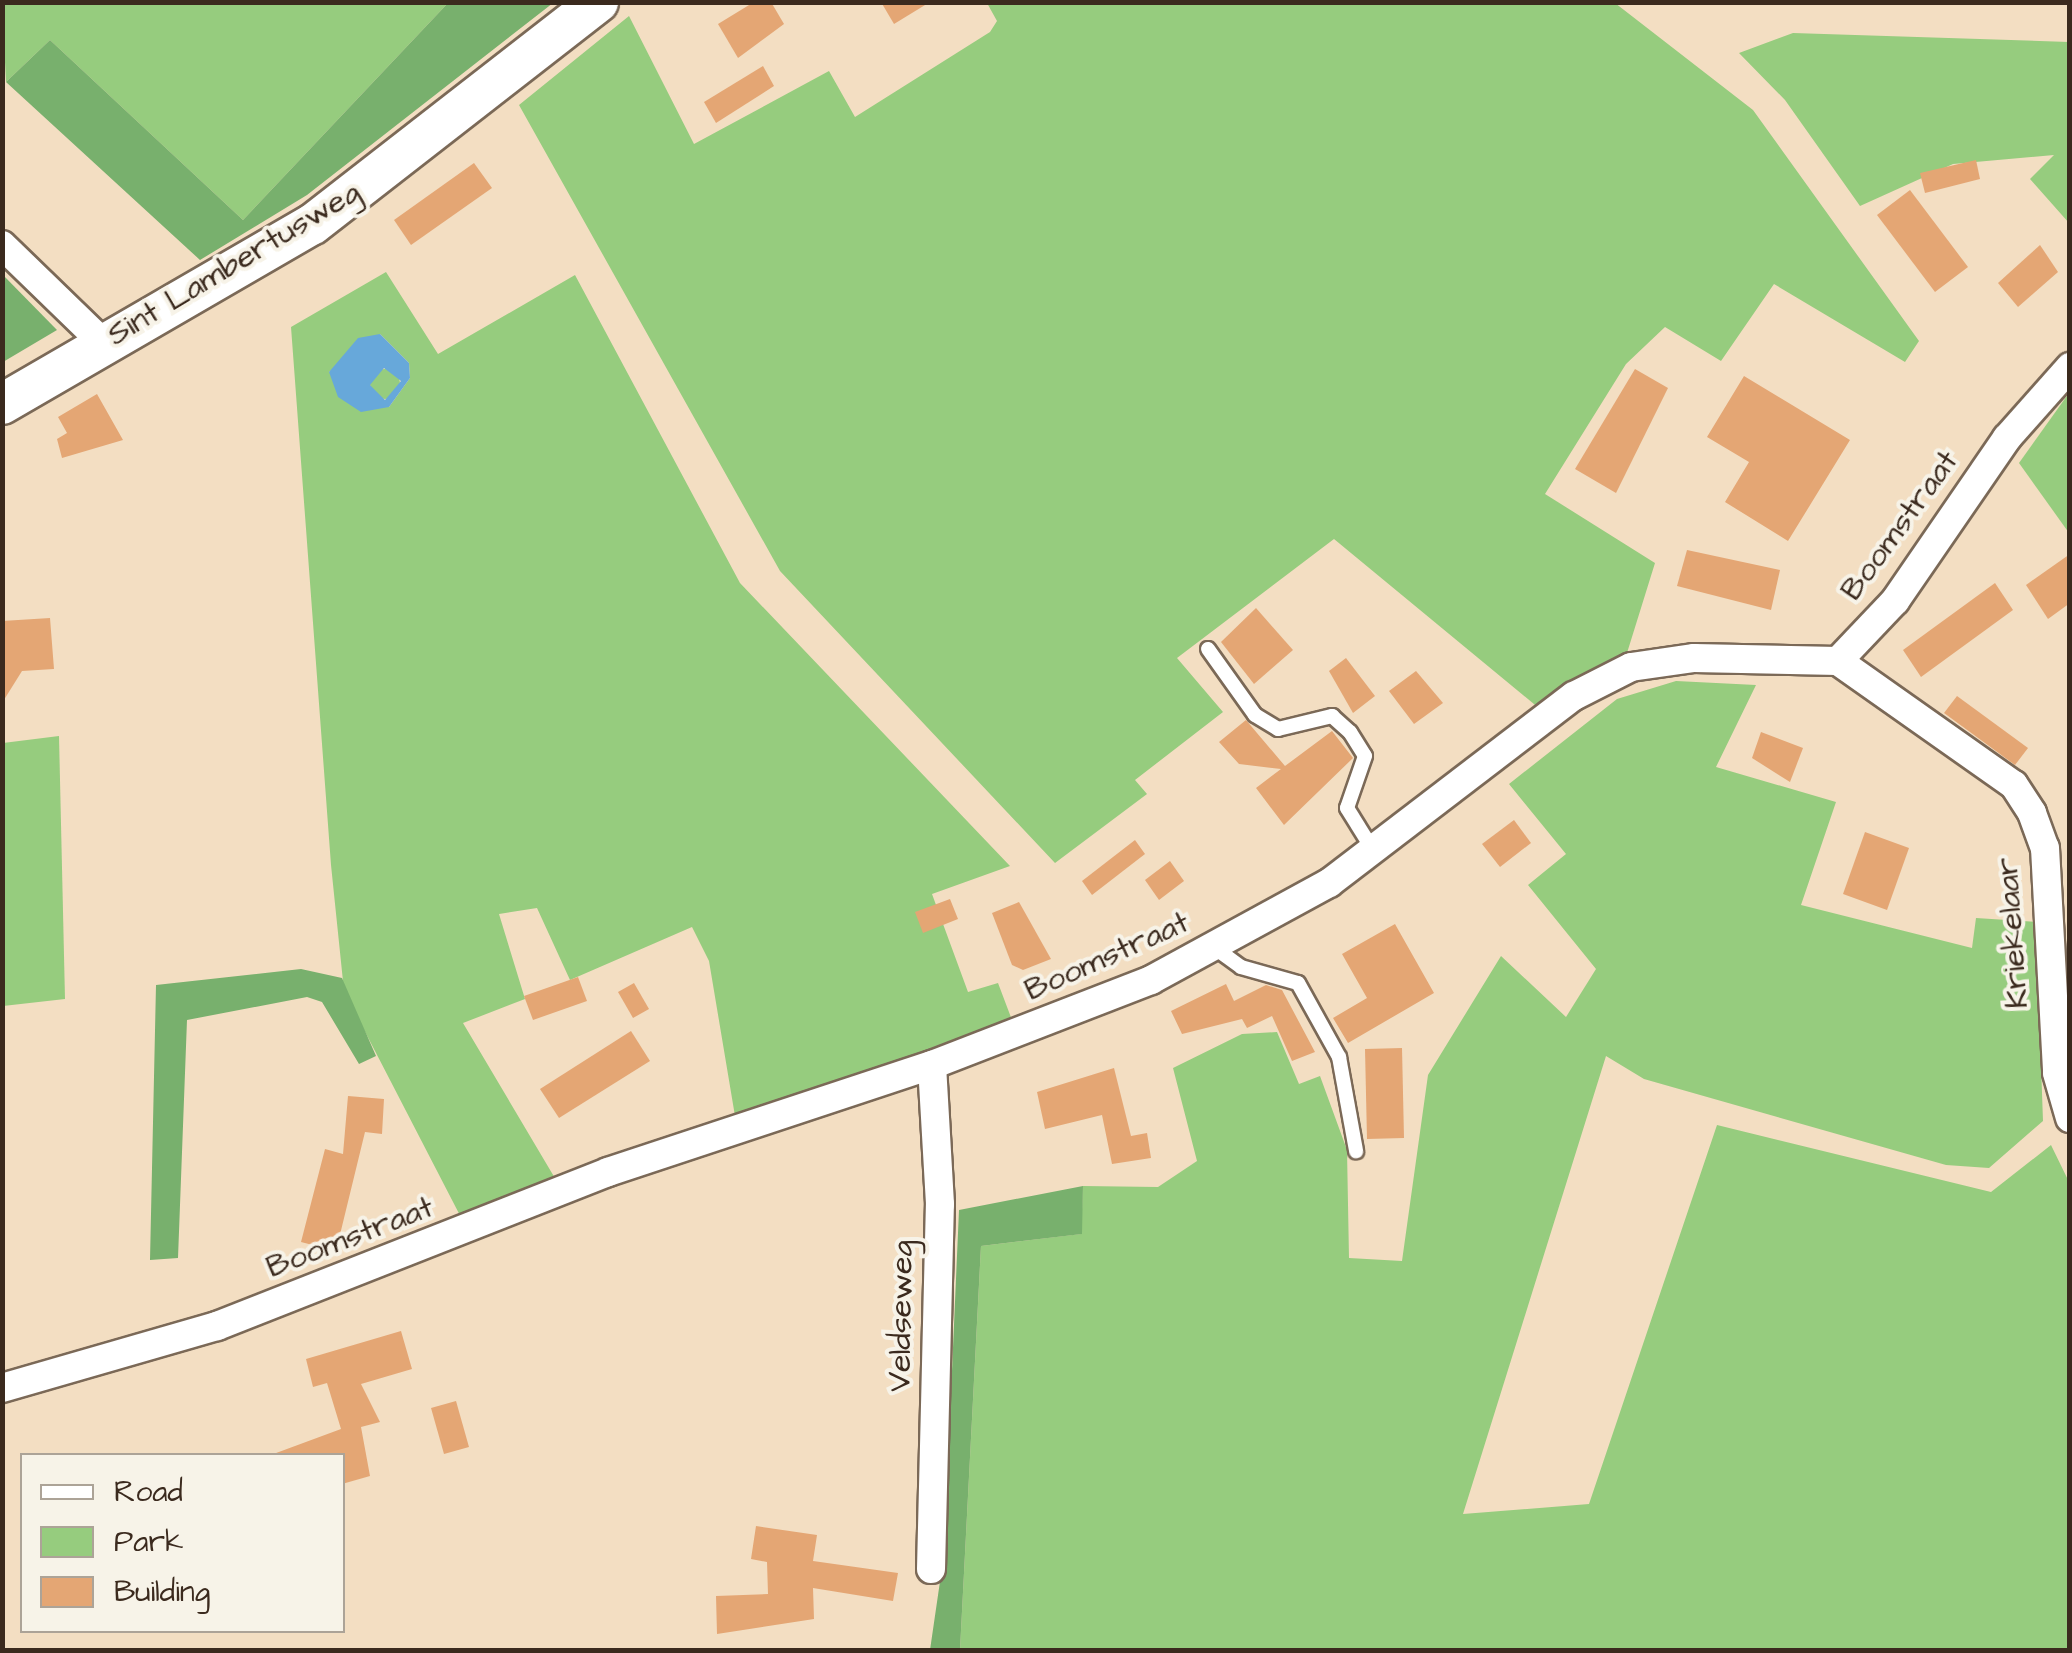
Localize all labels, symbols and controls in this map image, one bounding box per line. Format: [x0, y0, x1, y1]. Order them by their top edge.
street label: Sint Lambertusweg [101, 173, 367, 355]
street label: Boomstraat [1833, 444, 1967, 608]
street label: Kriekelaar [1989, 856, 2037, 1010]
street label: Boomstraat [1019, 904, 1195, 1010]
street label: Boomstraat [261, 1189, 439, 1287]
street label: Veldseweg [881, 1240, 923, 1392]
legend [20, 1453, 345, 1633]
text: Road [114, 1471, 183, 1513]
text: Park [114, 1521, 183, 1563]
text: Building [114, 1571, 210, 1613]

